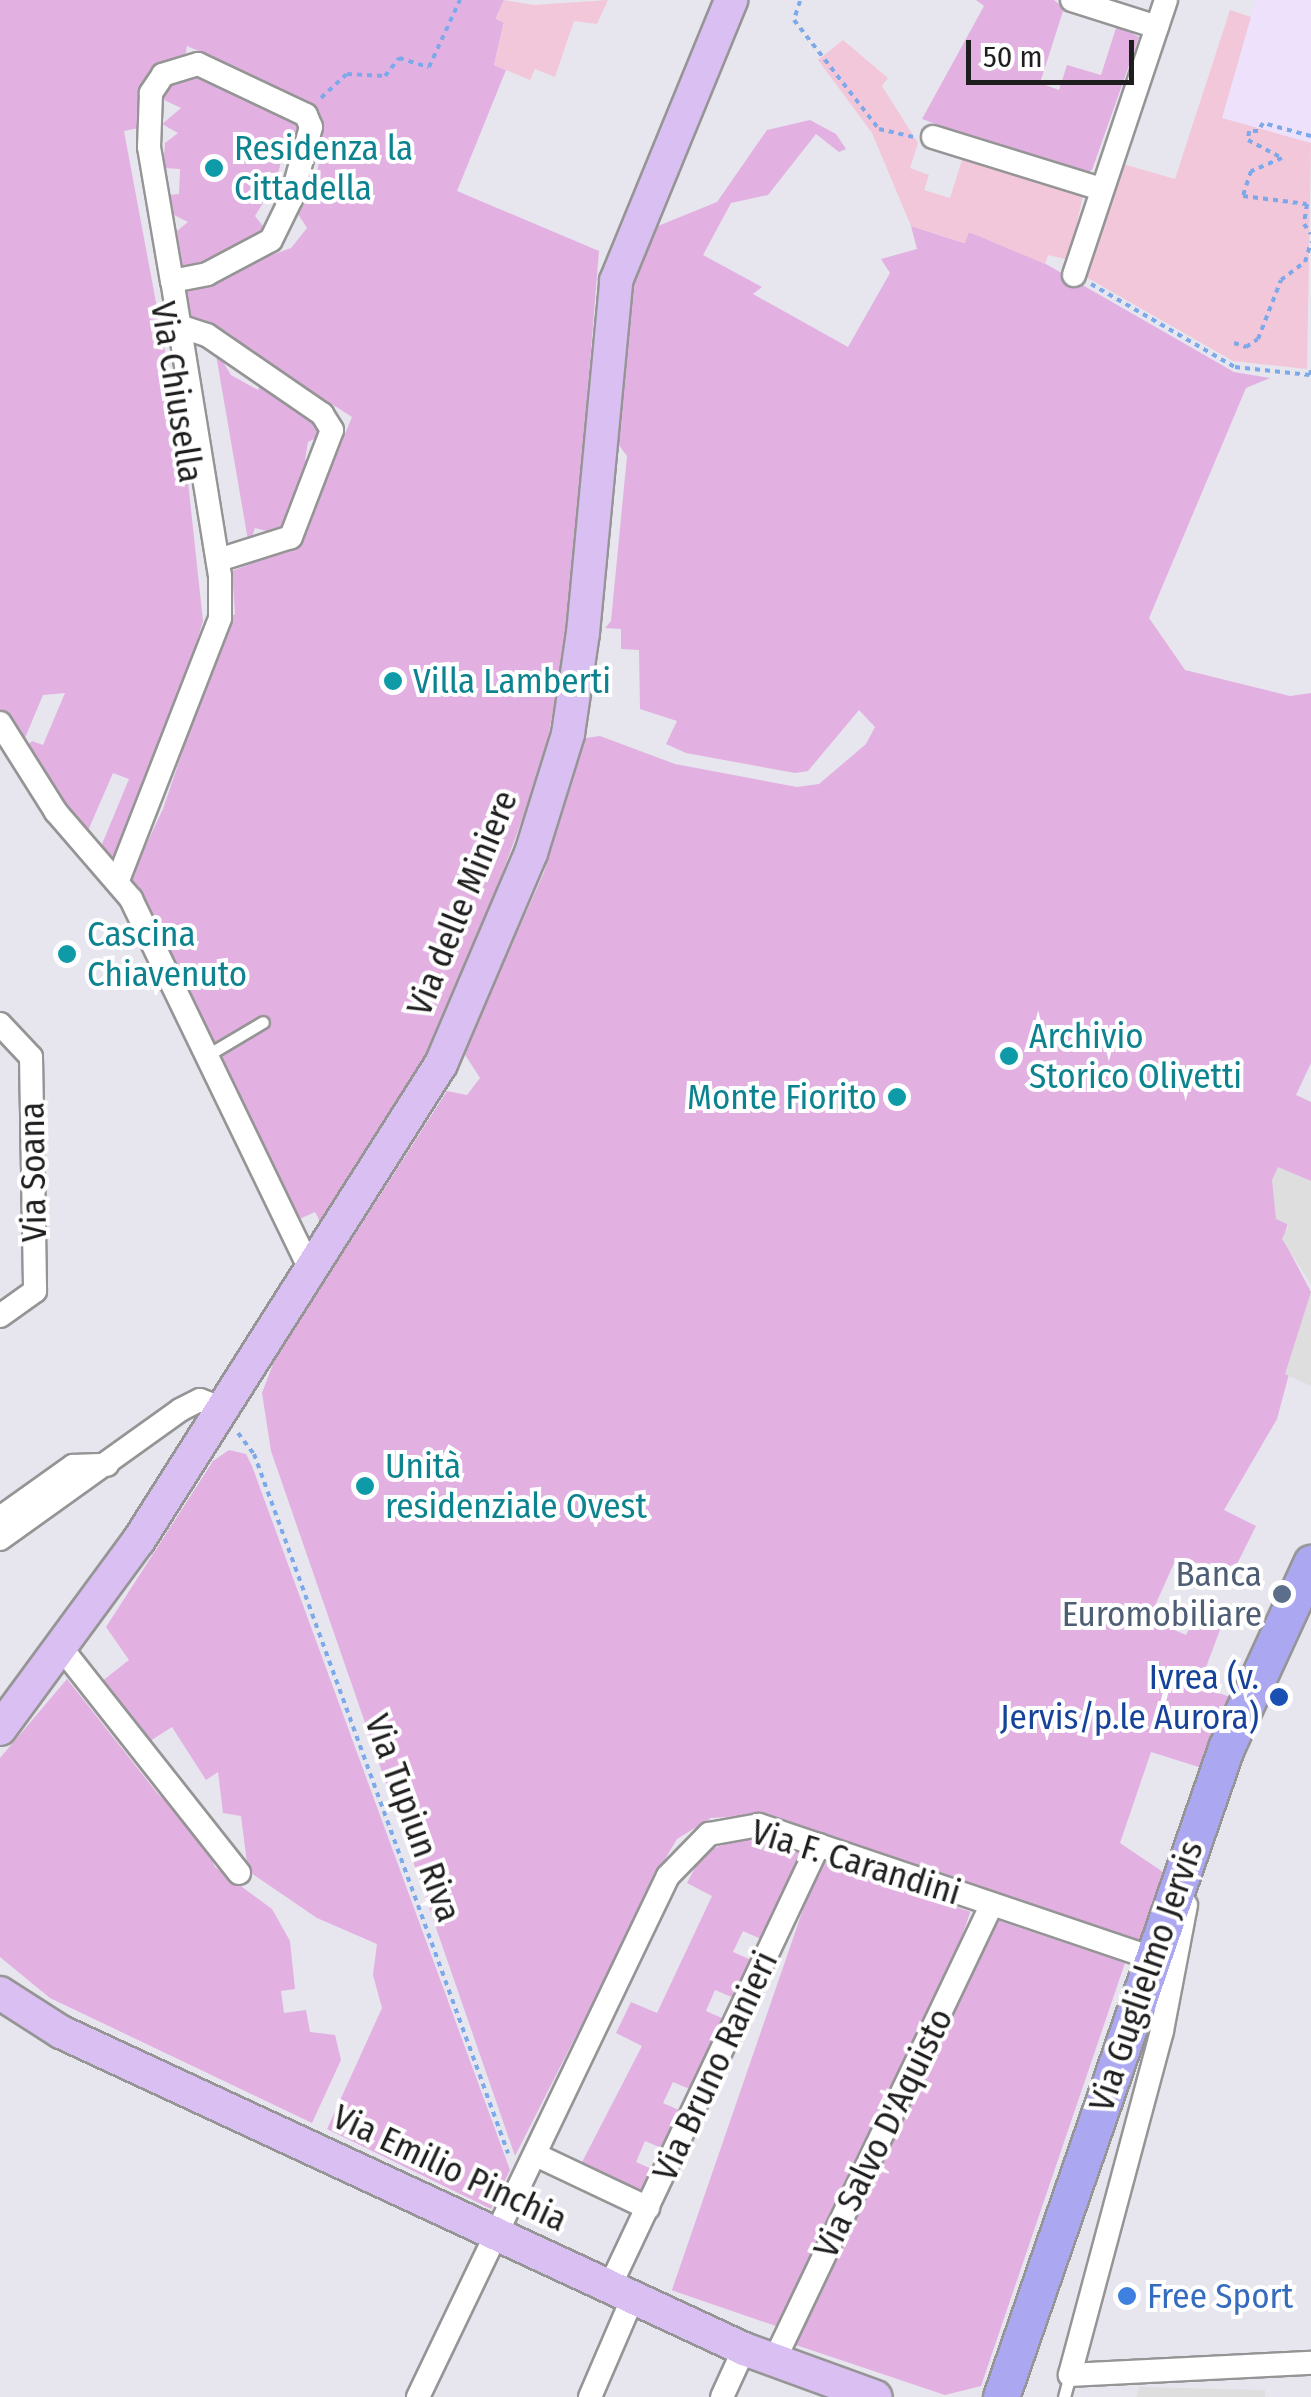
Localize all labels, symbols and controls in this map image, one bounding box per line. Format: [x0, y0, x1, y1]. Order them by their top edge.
scale bar [971, 20, 1138, 82]
text: 50 m [983, 39, 1043, 75]
place label: Residenza la Cittadella [234, 127, 413, 209]
marker: Residenza la Cittadella [203, 157, 225, 179]
street label: Via Chiusella [142, 298, 212, 486]
place label: Villa Lamberti [413, 660, 611, 702]
marker: Villa Lamberti [382, 670, 404, 692]
street label: Via delle Miniere [398, 784, 526, 1022]
place label: Cascina Chiavenuto [87, 913, 247, 995]
marker: Cascina Chiavenuto [56, 943, 78, 965]
place label: Archivio Storico Olivetti [1029, 1015, 1242, 1097]
marker: Archivio Storico Olivetti [998, 1045, 1020, 1067]
place label: Monte Fiorito [687, 1076, 877, 1118]
marker: Monte Fiorito [886, 1086, 908, 1108]
street label: Via Soana [11, 1102, 55, 1242]
place label: Unità residenziale Ovest [385, 1445, 647, 1527]
marker: Unità residenziale Ovest [354, 1475, 376, 1497]
place label: Banca Euromobiliare [1062, 1553, 1262, 1635]
marker: Banca Euromobiliare [1271, 1583, 1293, 1605]
place label: Ivrea (v. Jervis/p.le Aurora) [1000, 1656, 1259, 1738]
marker: Ivrea (v. Jervis/p.le Aurora) [1268, 1686, 1290, 1708]
street label: Via Tupiun Riva [356, 1709, 470, 1927]
street label: Via F. Carandini [746, 1810, 966, 1914]
street label: Via Guglielmo Jervis [1080, 1835, 1212, 2117]
street label: Via Bruno Ranieri [644, 1945, 786, 2187]
street label: Via Salvo D'Aquisto [804, 2002, 962, 2264]
street label: Via Emilio Pinchia [326, 2095, 574, 2241]
place label: Free Sport [1147, 2275, 1293, 2317]
marker: Free Sport [1116, 2285, 1138, 2307]

